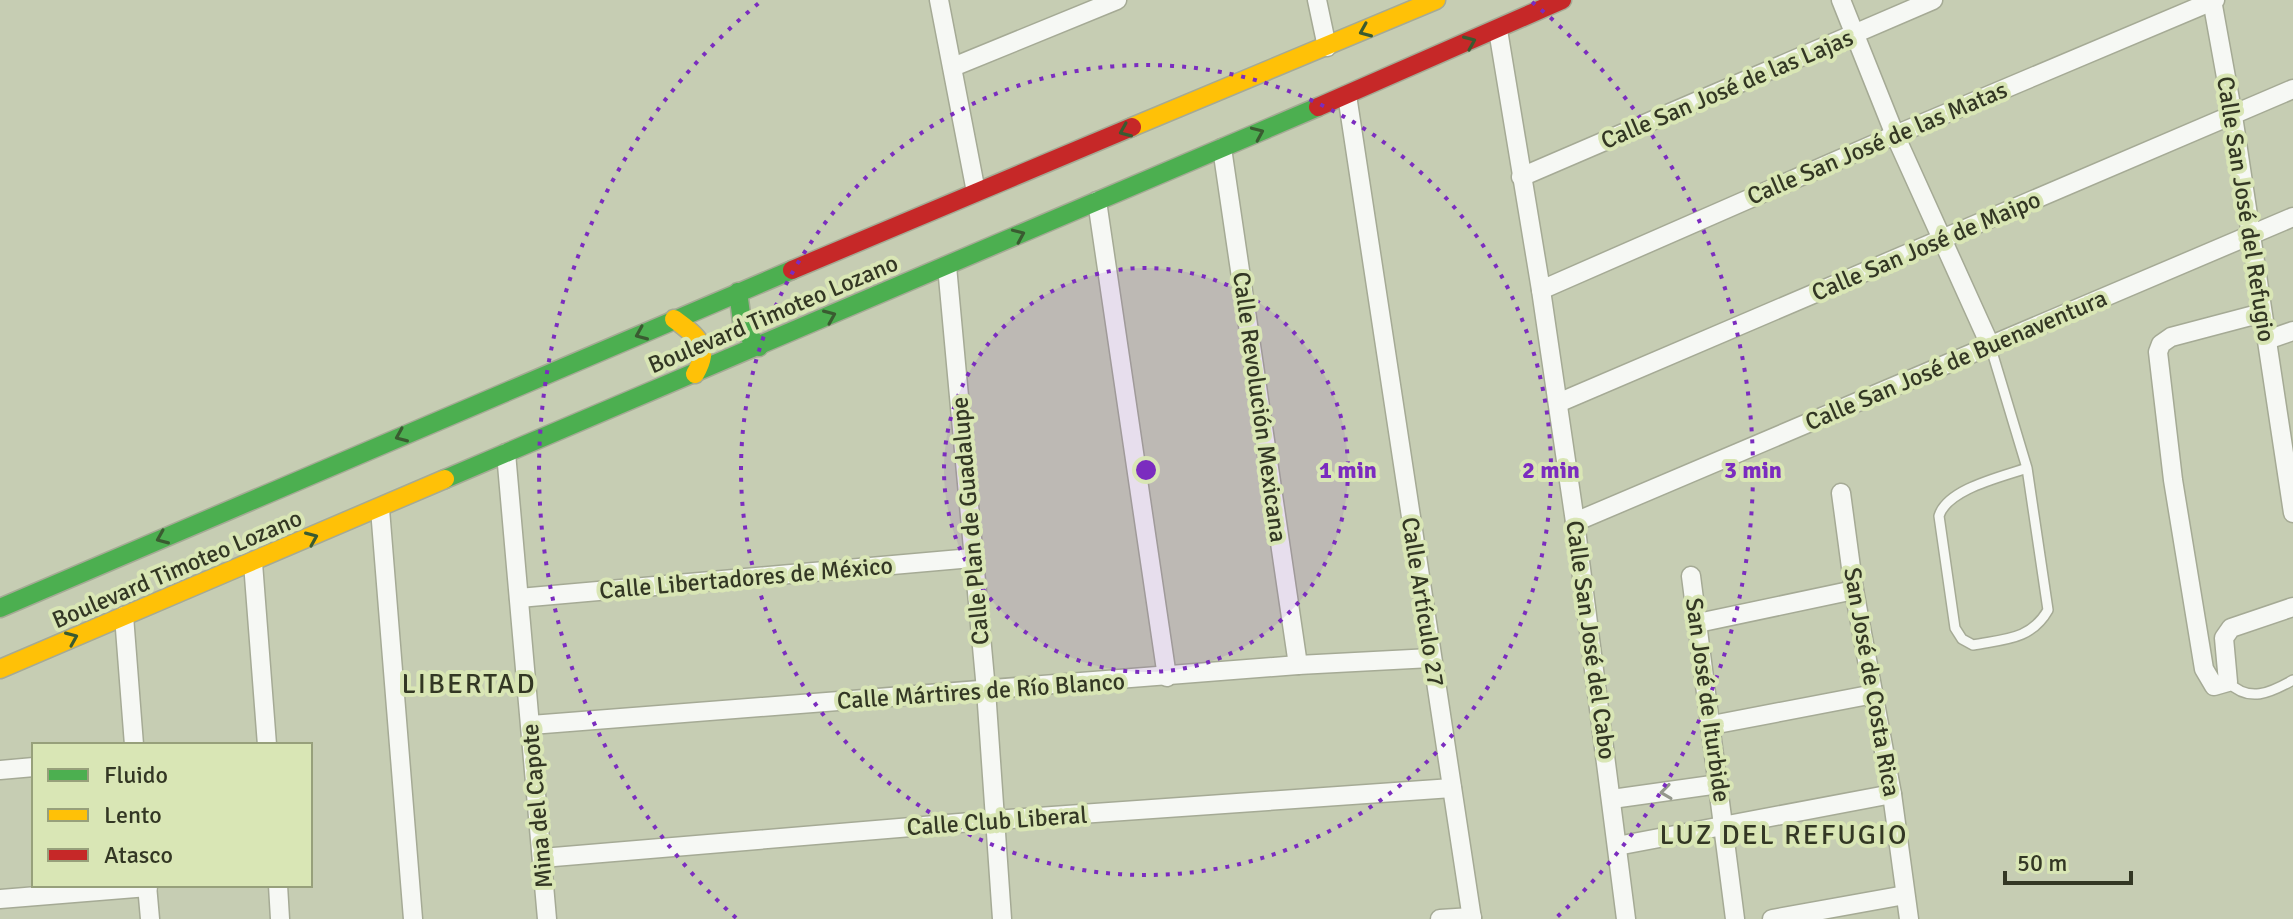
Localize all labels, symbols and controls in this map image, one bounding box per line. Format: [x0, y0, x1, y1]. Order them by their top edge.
one-way arrow [1359, 21, 1373, 37]
street label: Calle San José de las Lajas [1596, 22, 1858, 156]
one-way arrow [1462, 35, 1476, 51]
street label: Calle San José del Refugio [2210, 74, 2282, 344]
street label: Calle San José de las Matas [1742, 75, 2012, 211]
one-way arrow [1119, 121, 1133, 137]
one-way arrow [1250, 126, 1264, 142]
street label: Calle San José de Maipo [1807, 184, 2045, 308]
one-way arrow [1011, 229, 1025, 245]
street label: Boulevard Timoteo Lozano [644, 248, 902, 380]
street label: Calle Revolución Mexicana [1226, 270, 1294, 544]
street label: Calle San José de Buenaventura [1801, 283, 2111, 437]
one-way arrow [822, 310, 837, 326]
one-way arrow [634, 324, 649, 340]
street label: Calle Plan de Guadalupe [944, 396, 996, 646]
one-way arrow [395, 427, 410, 443]
text: 1 min [1319, 455, 1377, 485]
text: 2 min [1522, 455, 1580, 485]
text: 3 min [1724, 455, 1782, 485]
centre of rings [1132, 456, 1160, 484]
street label: Boulevard Timoteo Lozano [48, 503, 306, 635]
street label: Calle Artículo 27 [1395, 515, 1451, 689]
street label: Calle San José del Cabo [1559, 519, 1623, 761]
one-way arrow [156, 529, 171, 545]
one-way arrow [304, 532, 318, 548]
street label: Calle Libertadores de México [598, 550, 894, 606]
street label: San José de Costa Rica [1837, 565, 1907, 799]
street label: San José de Iturbide [1679, 596, 1737, 804]
one-way arrow [64, 632, 78, 648]
street label: Calle Mártires de Río Blanco [836, 666, 1126, 716]
district label: LIBERTAD [401, 667, 537, 701]
street label: Mina del Capote [515, 722, 559, 890]
legend [32, 743, 312, 887]
text: Fluido [104, 760, 168, 790]
one-way arrow [1659, 783, 1673, 800]
text: Lento [104, 800, 162, 830]
street label: Calle Club Liberal [906, 800, 1088, 842]
district label: LUZ DEL REFUGIO [1660, 818, 1908, 852]
scale bar [2005, 835, 2131, 885]
text: Atasco [104, 840, 173, 870]
text: 50 m [2017, 848, 2067, 878]

